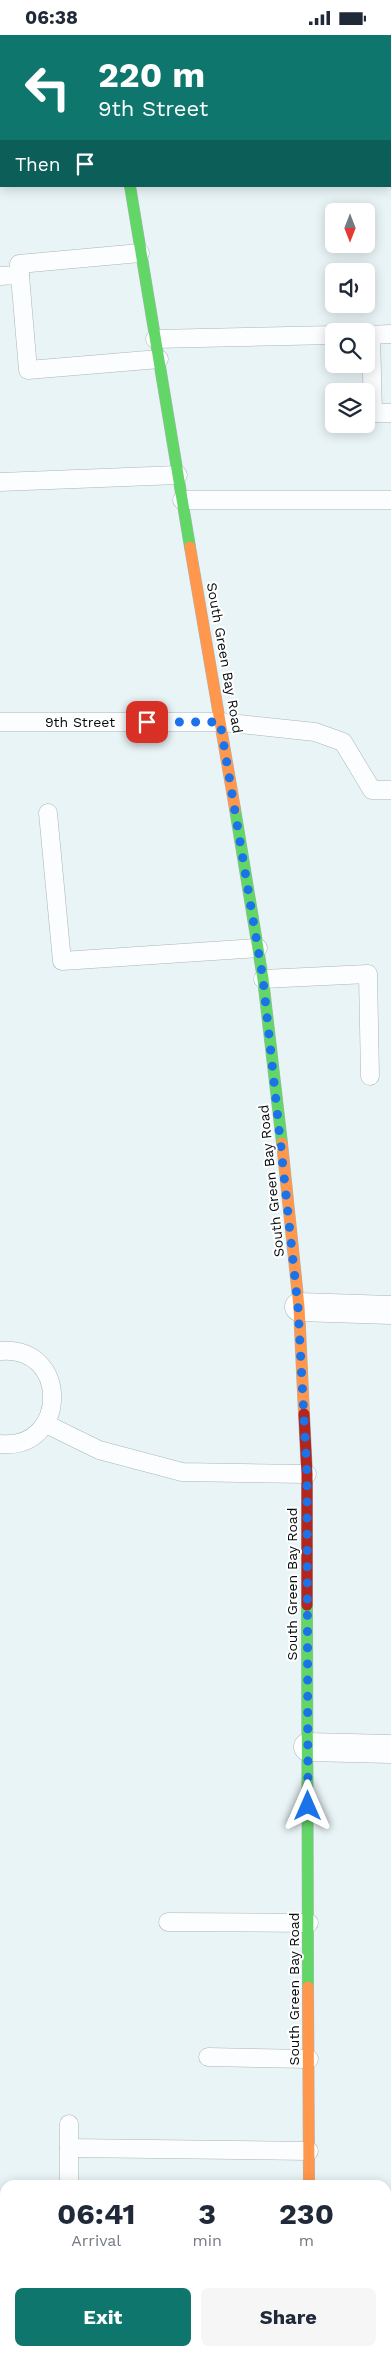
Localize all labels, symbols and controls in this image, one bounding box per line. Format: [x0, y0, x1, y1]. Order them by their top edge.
text: 06:38 [25, 6, 78, 29]
text: 220 m [98, 54, 205, 96]
icon: left [15, 55, 80, 120]
text: 9th Street [98, 96, 208, 121]
icon: arrive [71, 150, 99, 178]
text: Then [15, 153, 61, 176]
north arrow [325, 203, 375, 253]
map controls [325, 203, 375, 433]
button: sound [325, 263, 375, 313]
button: search [325, 323, 375, 373]
button: layers [325, 383, 375, 433]
street label: South Green Bay Road [204, 581, 246, 735]
pin [126, 701, 168, 743]
icon: arrive [133, 708, 161, 736]
street label: 9th Street [45, 714, 115, 730]
street label: South Green Bay Road [255, 1104, 287, 1258]
street label: South Green Bay Road [284, 1507, 300, 1661]
position arrow [281, 1779, 333, 1831]
street label: South Green Bay Road [286, 1912, 302, 2066]
text: 06:41 [57, 2196, 135, 2231]
text: 3 [198, 2196, 216, 2231]
text: 230 [279, 2196, 334, 2231]
text: Arrival [71, 2231, 121, 2250]
text: min [193, 2231, 222, 2250]
text: m [299, 2231, 314, 2250]
button: Exit [15, 2288, 191, 2346]
button: Share [201, 2288, 376, 2346]

